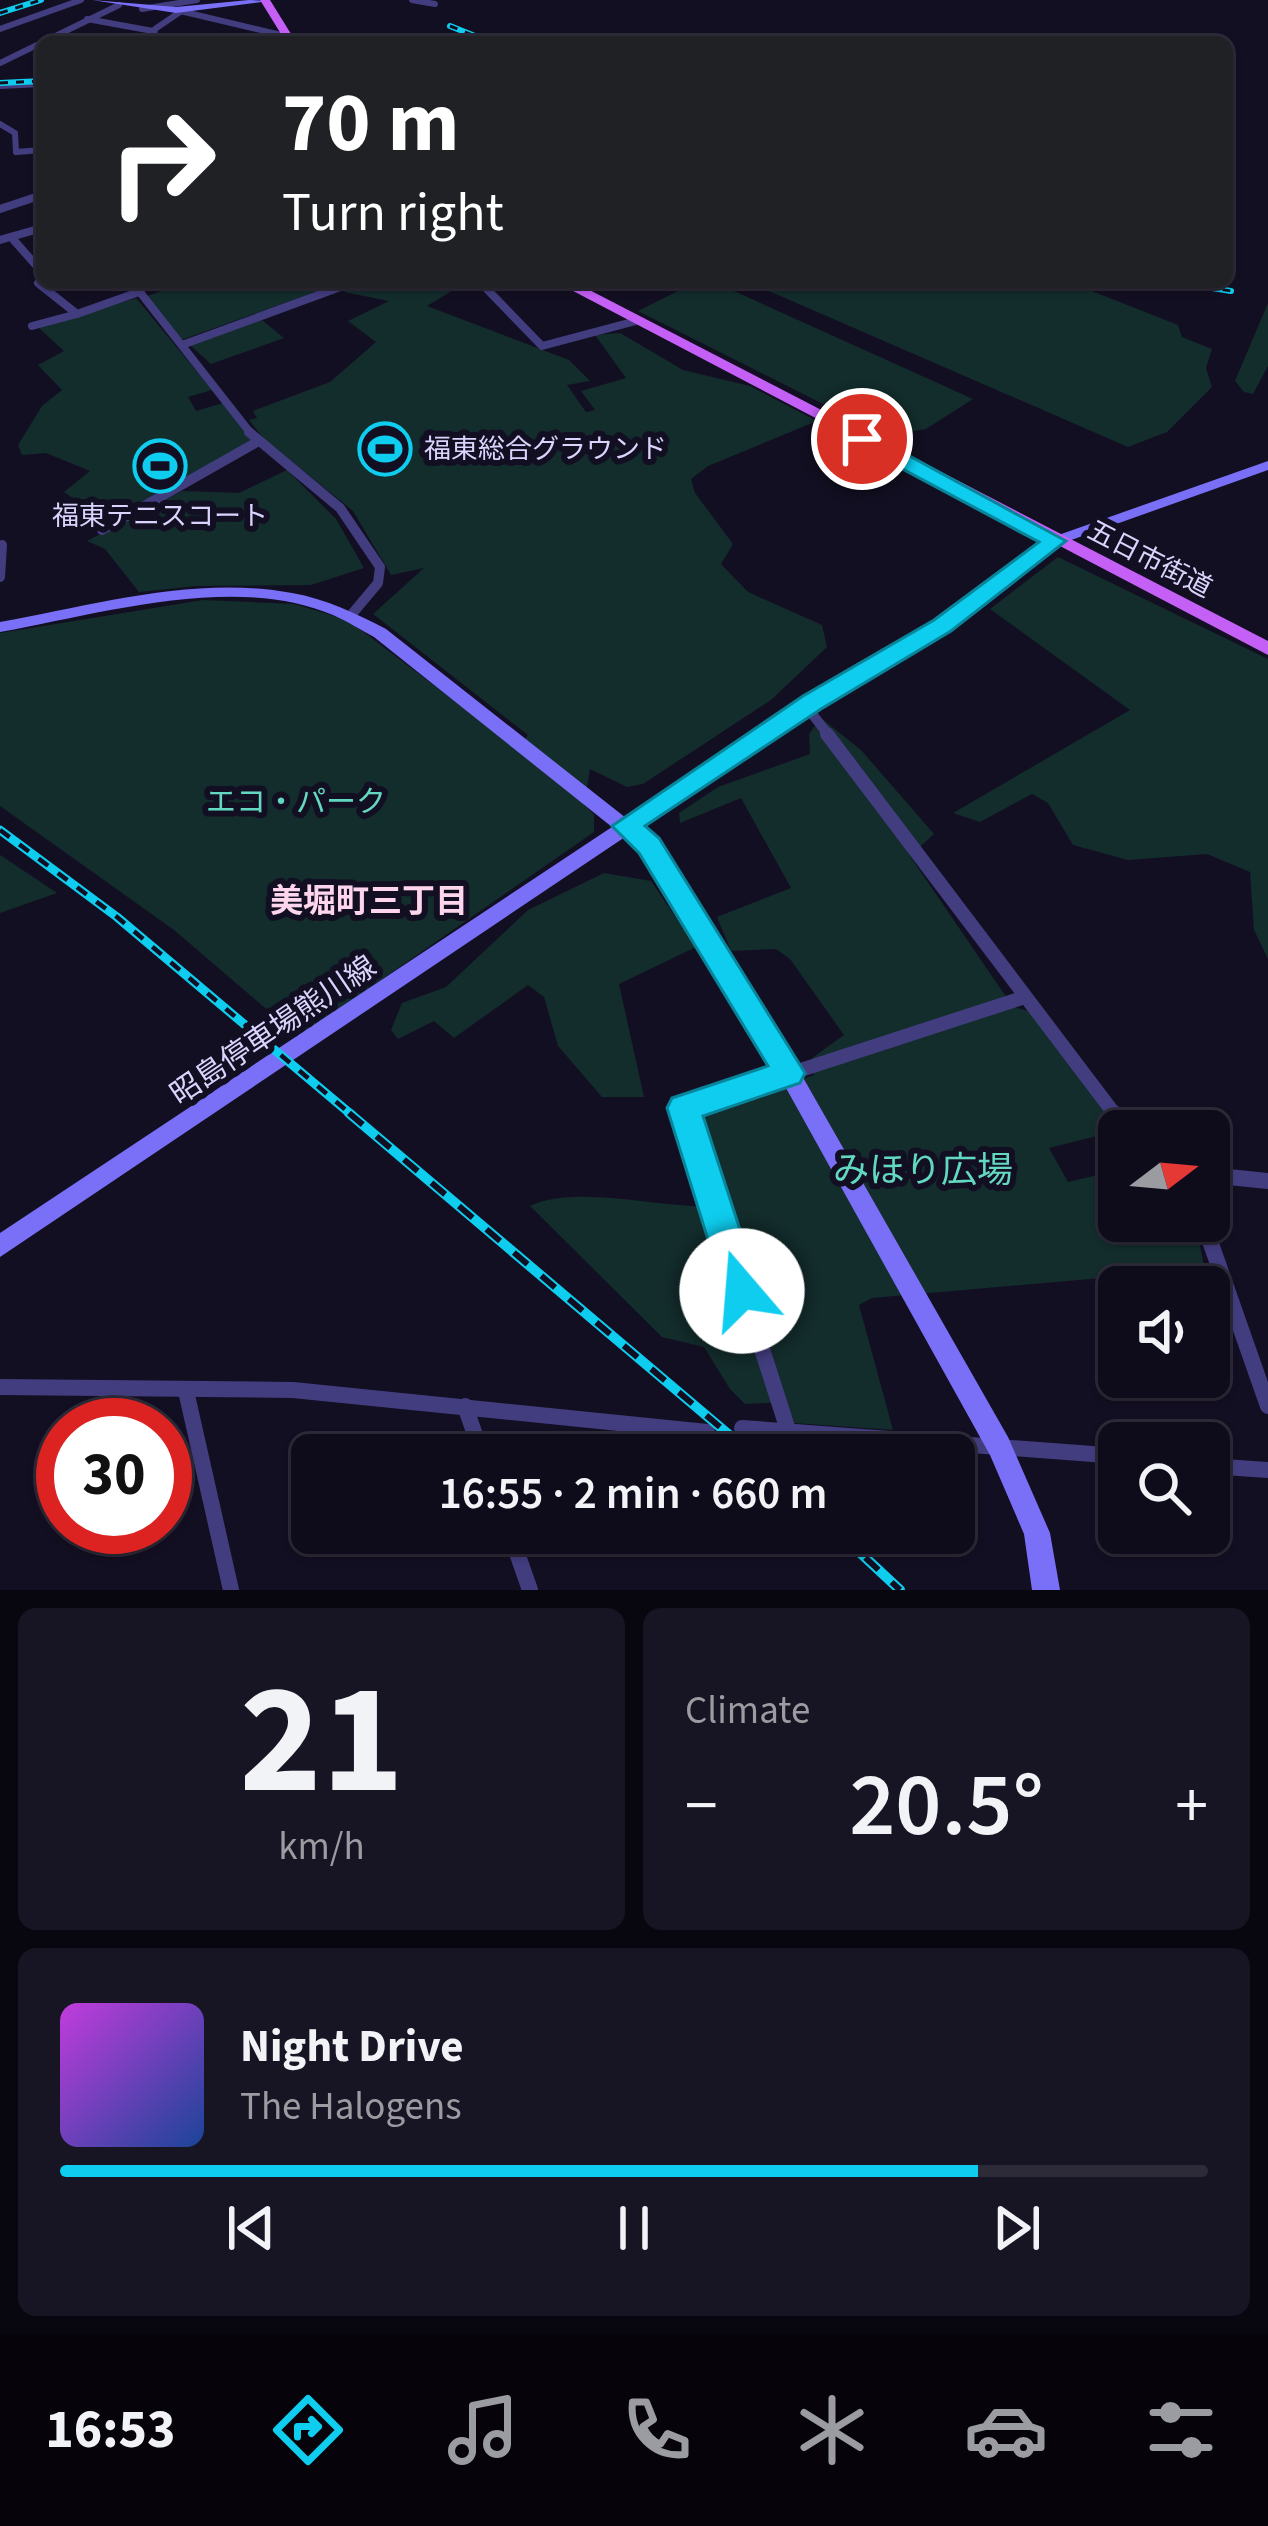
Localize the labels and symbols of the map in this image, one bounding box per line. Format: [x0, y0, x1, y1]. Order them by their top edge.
pin [811, 388, 913, 490]
sports icon: 福東総合グラウンド [357, 421, 413, 477]
place label: 福東総合グラウンド [424, 430, 667, 469]
sports icon: 福東テニスコート [132, 438, 188, 494]
place label: 福東テニスコート [52, 497, 268, 536]
street label: 五日市街道 [1081, 511, 1219, 607]
park label: エコ・パーク [206, 781, 386, 824]
district label: 美堀町三丁目 [270, 878, 468, 925]
street label: 昭島停車場熊川線 [162, 945, 385, 1115]
north arrow [1098, 1110, 1230, 1242]
park label: みほり広場 [833, 1145, 1013, 1196]
position arrow [679, 1228, 805, 1354]
speed limit sign: 30 [36, 1398, 192, 1554]

